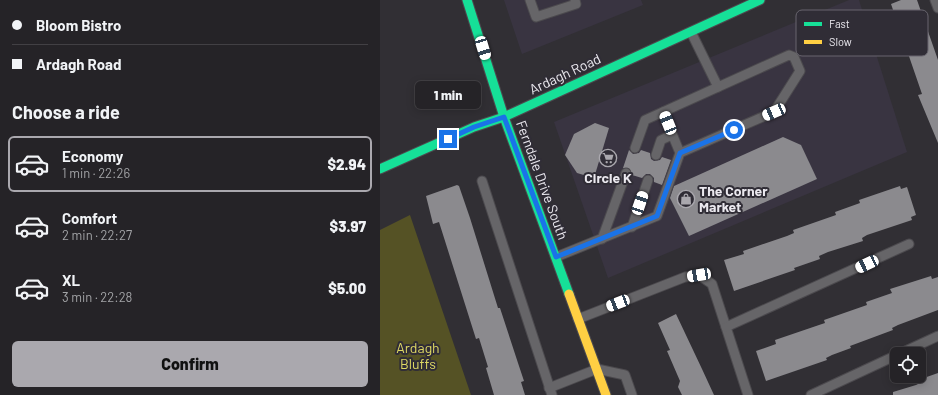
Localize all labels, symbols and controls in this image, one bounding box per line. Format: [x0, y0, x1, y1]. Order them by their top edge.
legend [796, 10, 928, 56]
text: Bloom Bistro [36, 16, 121, 34]
text: Fast [829, 17, 850, 30]
car [474, 35, 492, 61]
text: Slow [829, 35, 852, 48]
street label: Ardagh Road [526, 50, 603, 98]
text: Ardagh Road [36, 55, 121, 73]
callout: 1 min [415, 81, 481, 109]
text: 1 min [434, 87, 462, 103]
text: Choose a ride [12, 101, 120, 123]
car [761, 102, 787, 122]
car [658, 110, 678, 136]
street label: Ferndale Drive South [513, 118, 572, 242]
route start [725, 121, 743, 139]
route end [439, 130, 457, 148]
icon: car [14, 146, 50, 182]
text: Economy [62, 147, 123, 165]
supermarket icon: Circle K [598, 148, 618, 168]
text: $2.94 [327, 155, 366, 173]
text: 1 min · 22:26 [62, 165, 130, 181]
place label: Circle K [584, 169, 632, 186]
place label: The Corner Market [699, 182, 768, 215]
shop icon: The Corner Market [676, 189, 696, 209]
car [630, 190, 650, 216]
icon: car [14, 208, 50, 244]
text: Comfort [62, 209, 117, 227]
text: $3.97 [330, 217, 366, 235]
text: 2 min · 22:27 [62, 227, 132, 243]
car [854, 253, 880, 275]
car [686, 267, 712, 283]
icon: car [14, 270, 50, 306]
text: XL [62, 271, 80, 289]
text: $5.00 [328, 279, 366, 297]
text: 3 min · 22:28 [62, 289, 132, 305]
car [605, 293, 631, 313]
park label: Ardagh Bluffs [396, 339, 440, 372]
button: Confirm [12, 341, 368, 387]
map controls [890, 347, 926, 383]
button: locate [890, 347, 926, 383]

